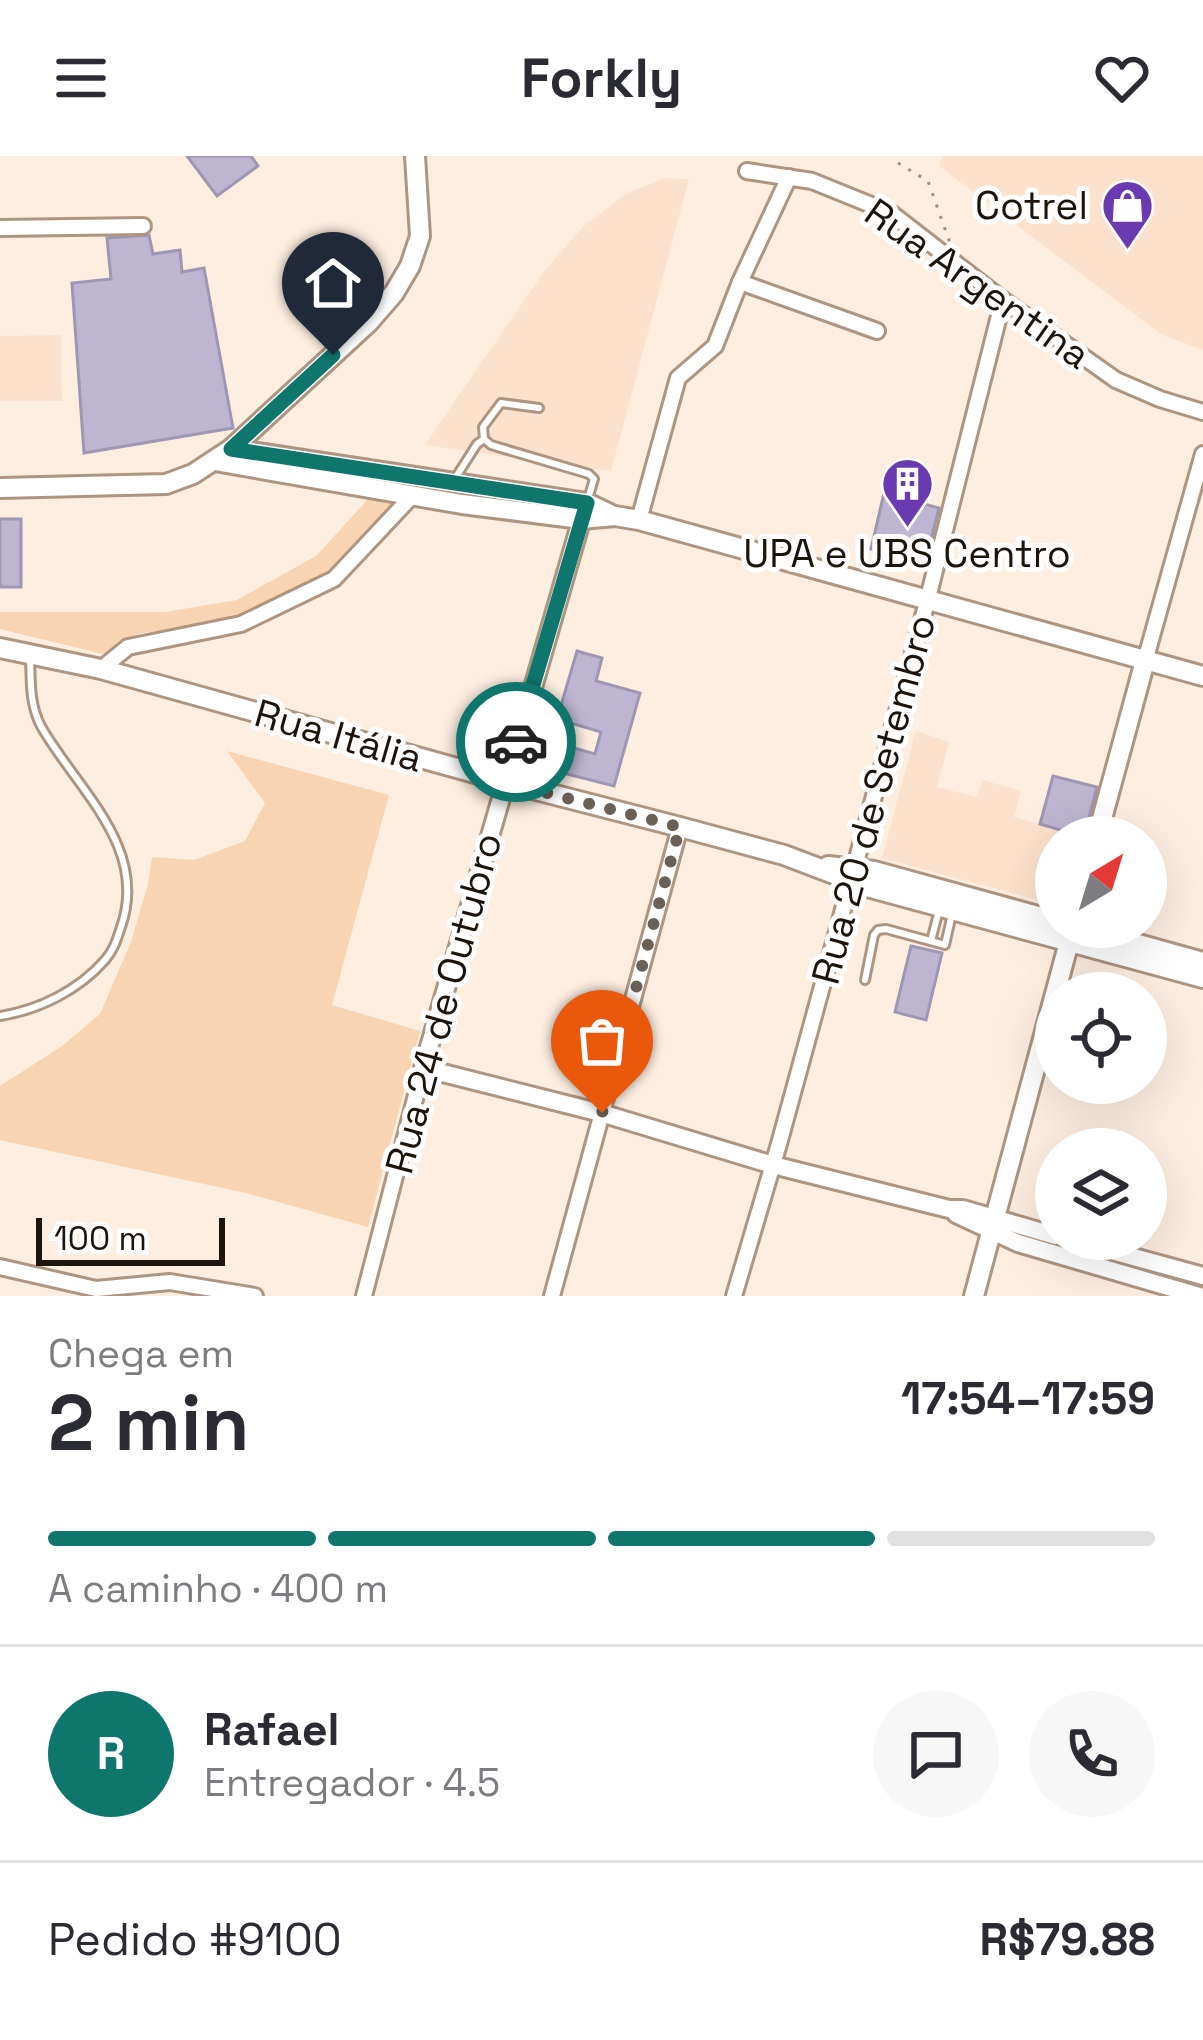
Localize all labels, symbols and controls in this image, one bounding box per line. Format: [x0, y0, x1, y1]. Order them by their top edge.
text: Forkly [521, 44, 682, 113]
icon: menu [48, 45, 114, 111]
icon: heart [1089, 45, 1155, 111]
shop icon: Cotrel [1099, 177, 1155, 251]
place label: Cotrel [975, 181, 1088, 230]
street label: Rua Argentina [855, 188, 1100, 379]
pin [282, 232, 384, 355]
icon: home [300, 250, 366, 316]
building icon: UPA e UBS Centro [879, 455, 935, 529]
place label: UPA e UBS Centro [743, 529, 1071, 578]
street label: Rua 20 de Setembro [801, 609, 946, 989]
courier [456, 682, 576, 802]
street label: Rua Itália [249, 688, 428, 783]
icon: car [483, 709, 549, 775]
north arrow [1035, 816, 1167, 948]
map controls [1035, 816, 1167, 1260]
street label: Rua 24 de Outubro [374, 827, 513, 1179]
button: locate [1035, 972, 1167, 1104]
pin [551, 990, 653, 1113]
icon: bag [569, 1008, 635, 1074]
button: layers [1035, 1128, 1167, 1260]
scale bar [36, 1212, 225, 1265]
text: 100 m [54, 1218, 147, 1260]
text: Chega em [48, 1329, 234, 1378]
text: 17:54–17:59 [901, 1370, 1155, 1427]
text: 2 min [48, 1373, 250, 1473]
text: A caminho · 400 m [48, 1564, 388, 1613]
button: chat [873, 1691, 999, 1817]
button: phone [1029, 1691, 1155, 1817]
text: Rafael [204, 1701, 340, 1758]
text: R [97, 1725, 125, 1782]
text: Entregador · 4.5 [204, 1758, 500, 1807]
text: Pedido #9100 [48, 1911, 342, 1968]
text: R$79.88 [980, 1911, 1155, 1968]

